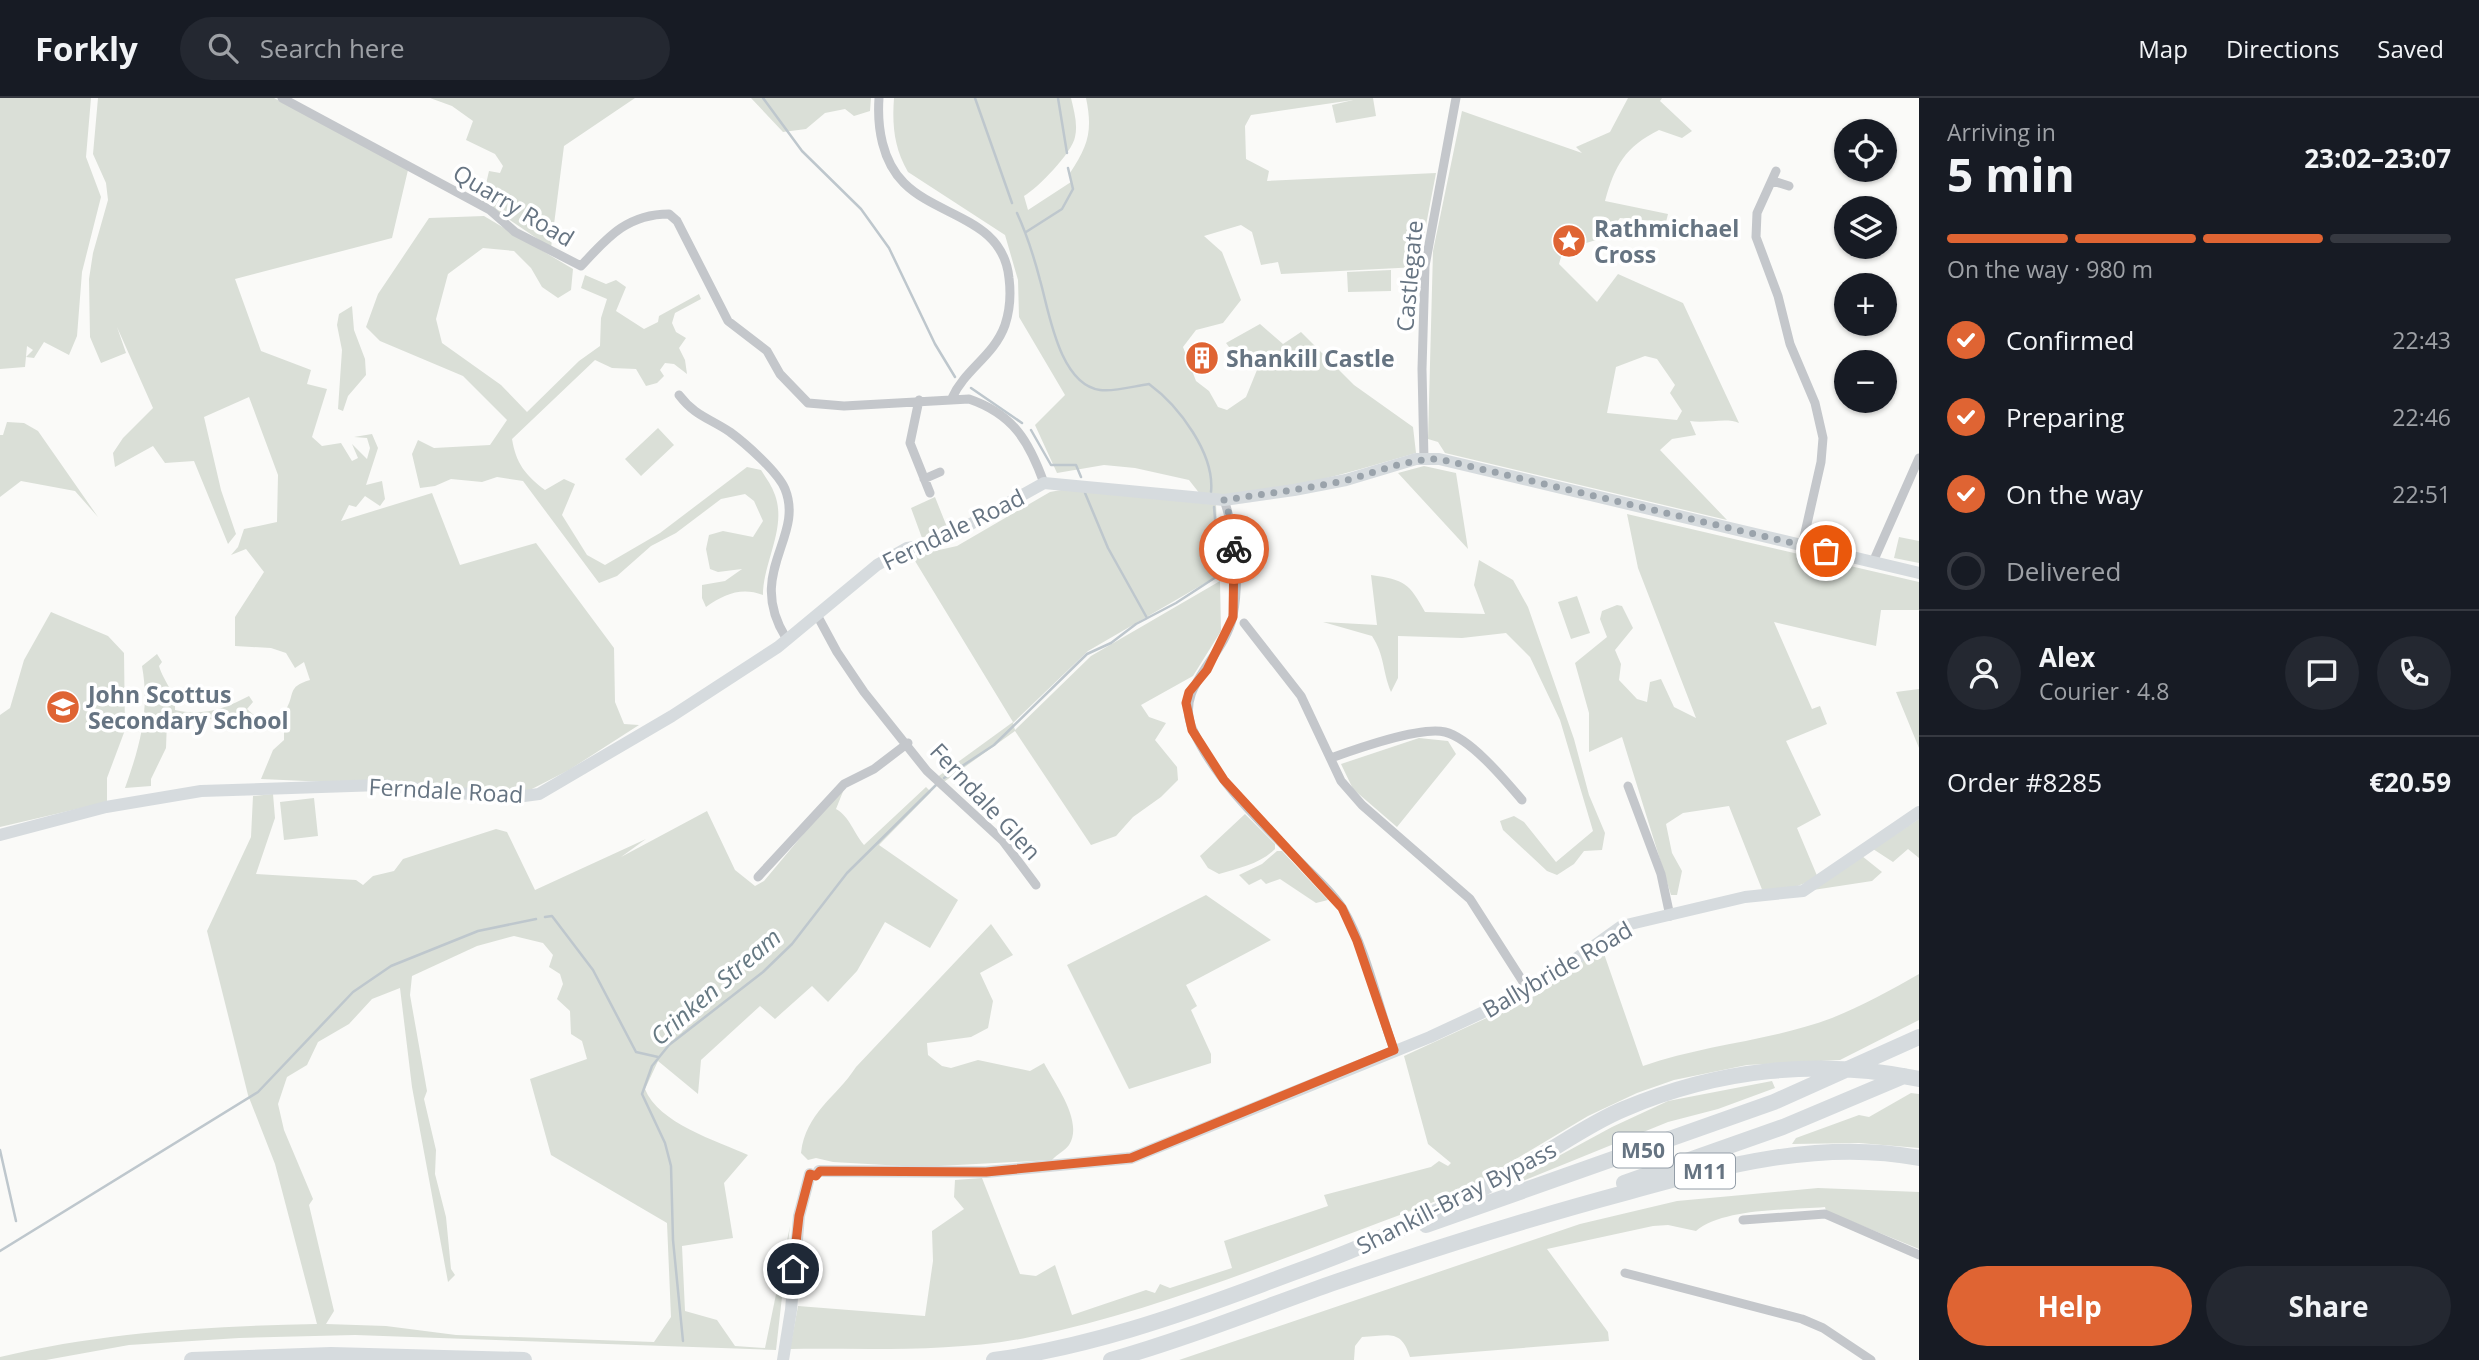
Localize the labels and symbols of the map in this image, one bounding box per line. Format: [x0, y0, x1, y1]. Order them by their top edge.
street label: Quarry Road [447, 156, 581, 254]
place label: Rathmichael Cross [1594, 212, 1739, 270]
street label: Castlegate [1388, 219, 1430, 333]
place icon: Rathmichael Cross [1550, 222, 1588, 260]
building icon: Shankill Castle [1183, 339, 1221, 377]
place label: Shankill Castle [1226, 342, 1395, 374]
street label: Ferndale Road [876, 481, 1030, 577]
courier [1199, 514, 1269, 584]
pin [1796, 521, 1856, 581]
place label: John Scottus Secondary School [86, 678, 289, 736]
school or university icon: John Scottus Secondary School [44, 688, 82, 726]
street label: Ferndale Glen [923, 735, 1049, 867]
street label: Ferndale Road [368, 770, 524, 810]
street label: Ballybride Road [1476, 913, 1638, 1025]
water label: Crinken Stream [643, 920, 787, 1052]
road number: M50 [1613, 1132, 1673, 1168]
street label: Shankill-Bray Bypass [1351, 1133, 1561, 1261]
road number: M11 [1675, 1154, 1735, 1188]
pin [763, 1239, 823, 1299]

